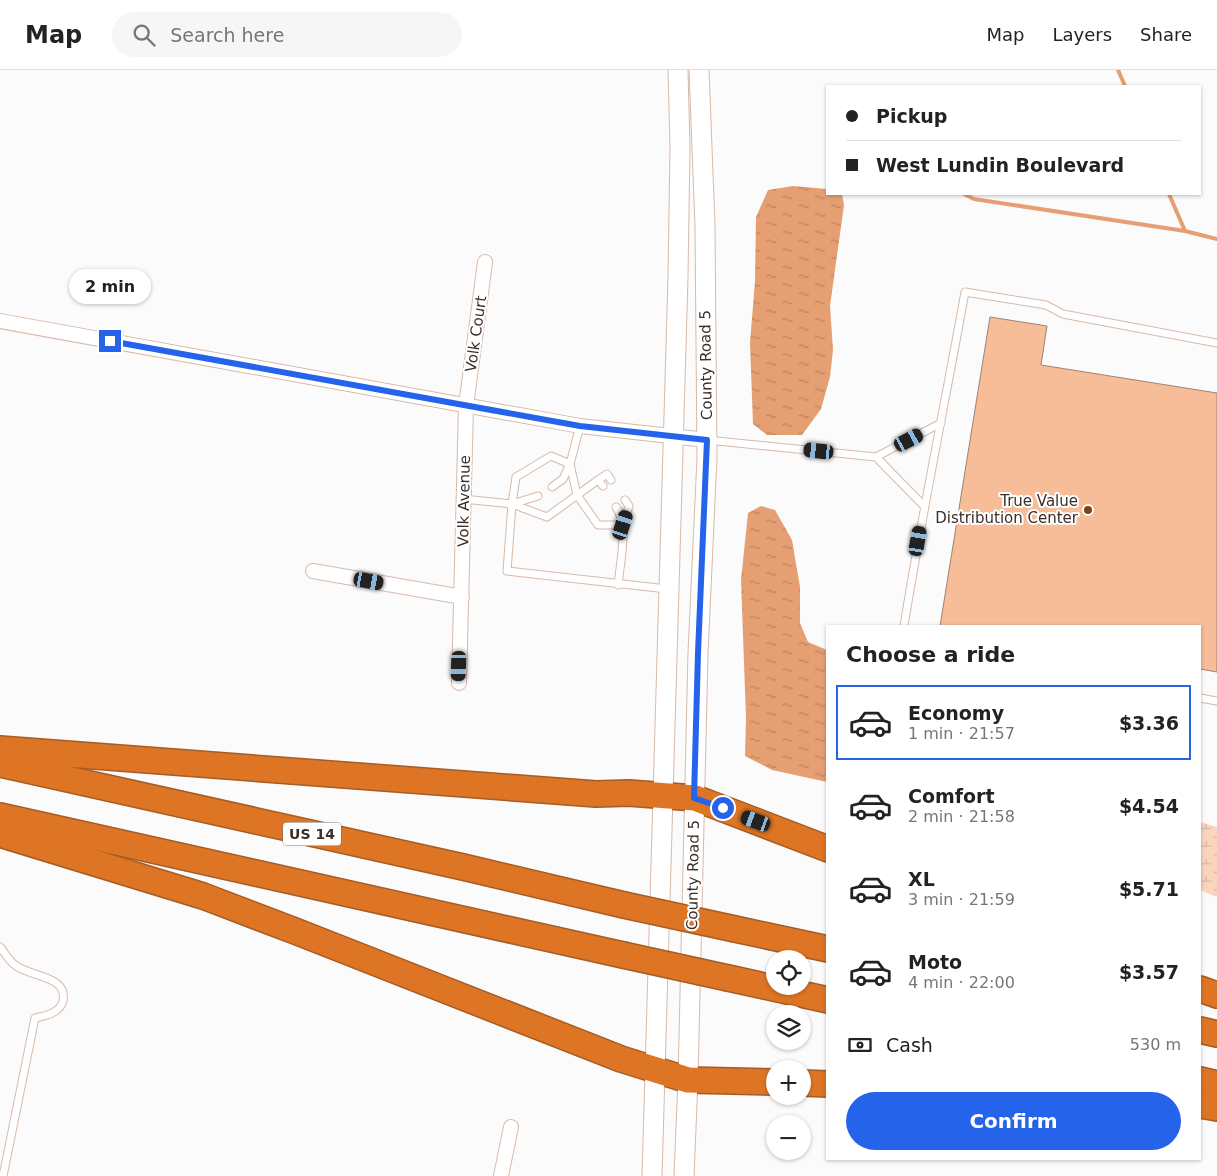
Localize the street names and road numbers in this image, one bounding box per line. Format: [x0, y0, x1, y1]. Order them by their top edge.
street label: Volk Court [462, 294, 490, 373]
street label: County Road 5 [696, 310, 716, 420]
street label: Volk Avenue [454, 455, 474, 547]
street label: County Road 5 [683, 820, 703, 930]
road number: US 14 [283, 822, 341, 846]

